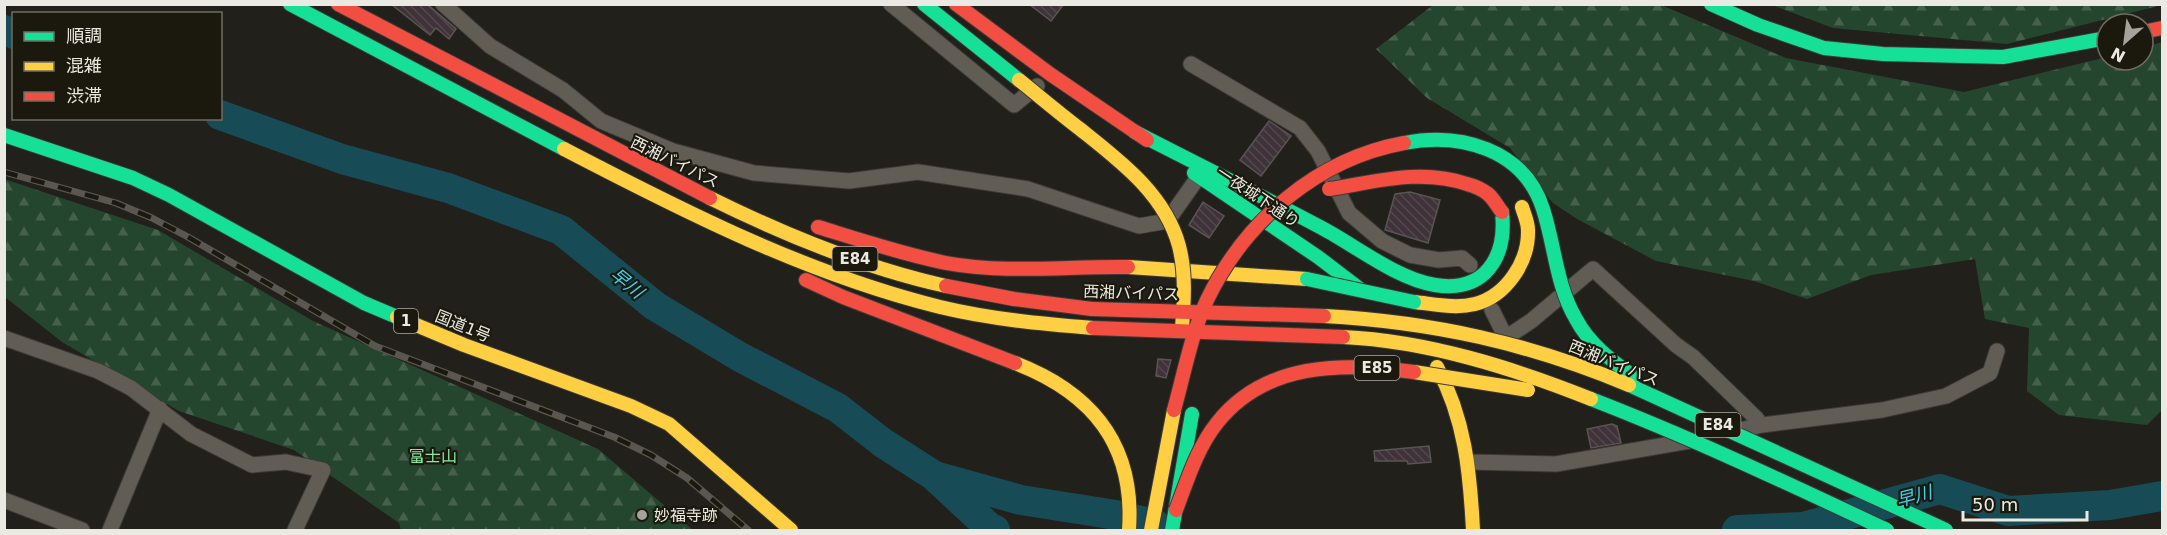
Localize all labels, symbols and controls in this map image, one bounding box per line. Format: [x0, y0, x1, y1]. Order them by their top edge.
legend [12, 12, 222, 120]
north arrow [2095, 12, 2155, 72]
text: 順調 [66, 25, 102, 46]
text: N [2108, 43, 2129, 66]
text: 混雑 [66, 55, 102, 76]
text: 渋滞 [66, 85, 102, 106]
street label: 西湘バイパス [628, 132, 722, 192]
street label: 一夜城下通り [1213, 162, 1303, 232]
road number: E84 [832, 247, 878, 271]
water label: 早川 [606, 264, 649, 304]
street label: 西湘バイパス [1083, 282, 1179, 304]
street label: 国道1号 [432, 306, 494, 346]
road number: 1 [394, 309, 418, 333]
street label: 西湘バイパス [1566, 336, 1662, 390]
road number: E85 [1354, 356, 1400, 380]
road number: E84 [1696, 413, 1740, 437]
park label: 富士山 [409, 447, 457, 466]
water label: 早川 [1894, 481, 1936, 511]
scale bar [1963, 484, 2088, 522]
text: 50 m [1972, 494, 2018, 515]
place label: 妙福寺跡 [654, 506, 718, 525]
marker: 妙福寺跡 [635, 508, 649, 522]

